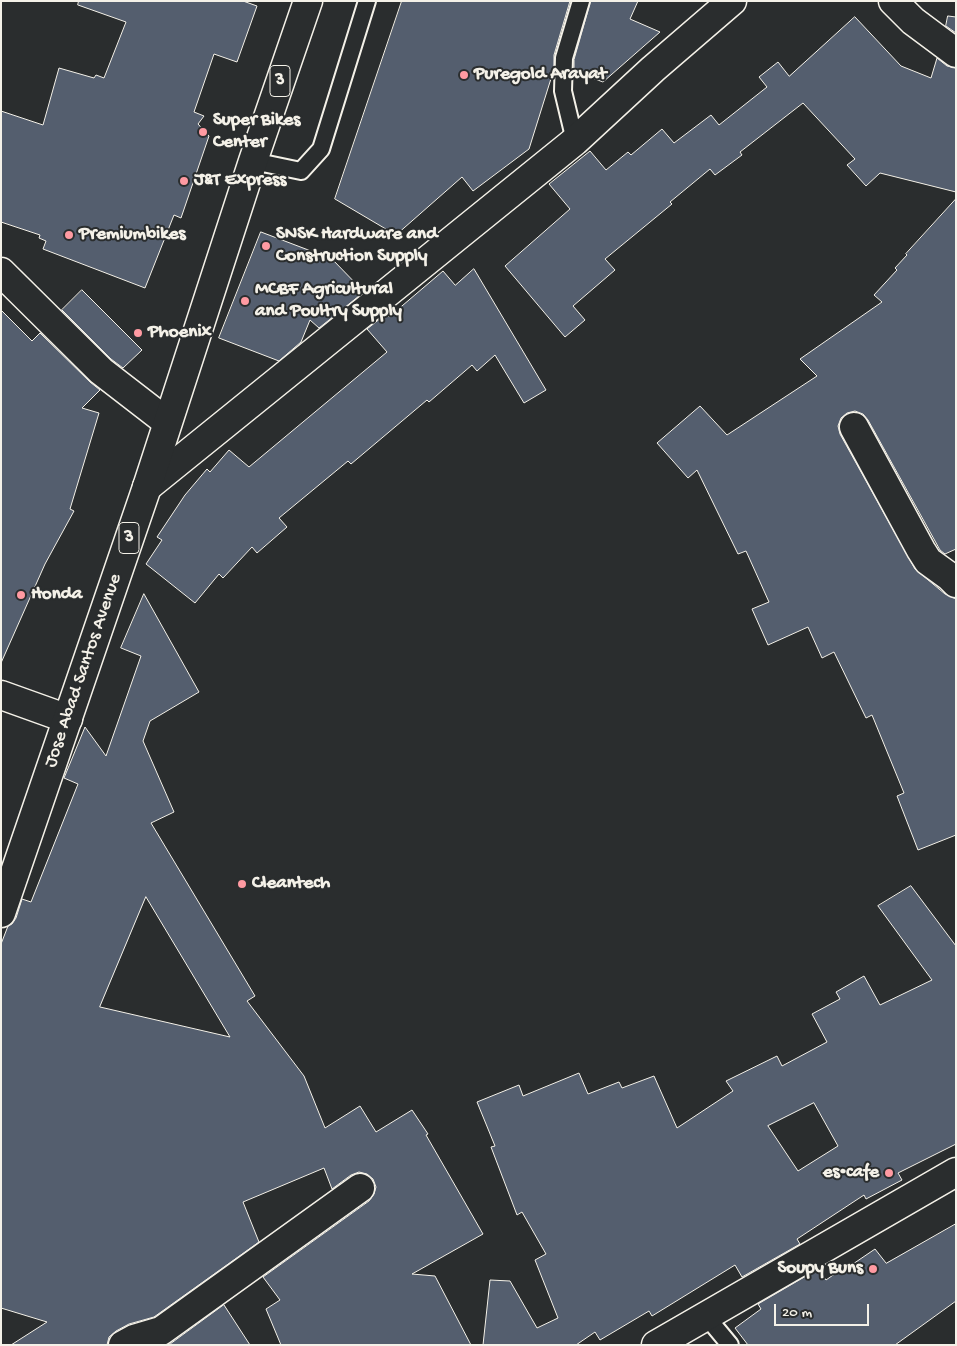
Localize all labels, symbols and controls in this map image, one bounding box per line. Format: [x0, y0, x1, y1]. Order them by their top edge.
place label: Puregold Arayat [474, 64, 607, 86]
road number: 3 [270, 66, 290, 96]
marker: Puregold Arayat [458, 69, 470, 81]
place label: Super Bikes Center [213, 110, 300, 154]
marker: Super Bikes Center [197, 126, 209, 138]
place label: J&T Express [194, 170, 286, 192]
marker: J&T Express [178, 175, 190, 187]
place label: Premiumbikes [79, 224, 185, 246]
place label: SNSK Hardware and Construction Supply [276, 224, 437, 268]
marker: Premiumbikes [63, 229, 75, 241]
marker: SNSK Hardware and Construction Supply [260, 240, 272, 252]
place label: MCBF Agricultural and Poultry Supply [255, 279, 402, 323]
marker: MCBF Agricultural and Poultry Supply [239, 295, 251, 307]
place label: Phoenix [148, 322, 211, 344]
marker: Phoenix [132, 327, 144, 339]
road number: 3 [119, 522, 139, 554]
street label: Jose Abad Santos Avenue [40, 571, 128, 771]
place label: Honda [31, 584, 82, 606]
marker: Honda [15, 589, 27, 601]
place label: Cleantech [252, 873, 330, 895]
marker: Cleantech [236, 878, 248, 890]
place label: es•cafe [823, 1162, 879, 1184]
marker: es•cafe [883, 1167, 895, 1179]
place label: Soupy Buns [778, 1258, 863, 1280]
marker: Soupy Buns [867, 1263, 879, 1275]
scale bar [777, 1294, 872, 1326]
text: 20 m [782, 1304, 812, 1322]

